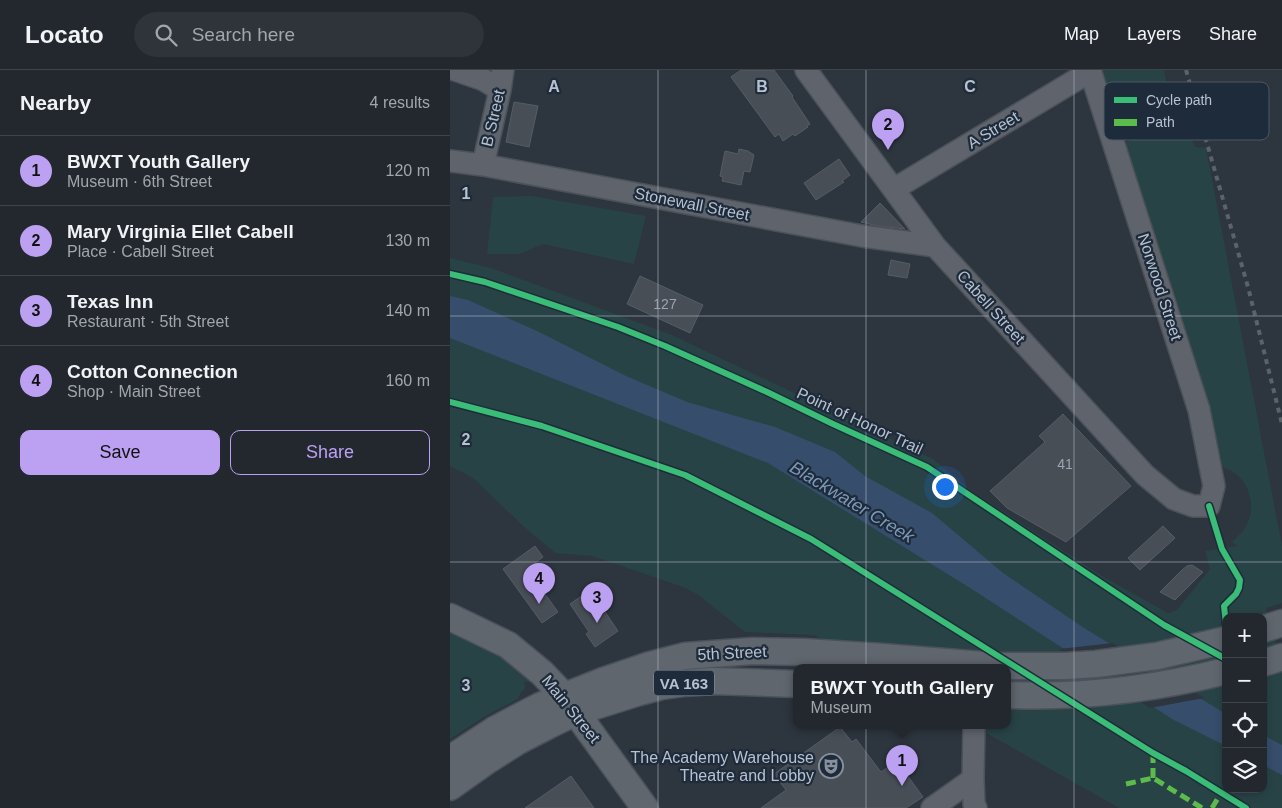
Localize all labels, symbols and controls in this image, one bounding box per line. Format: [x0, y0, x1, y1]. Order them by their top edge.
search box [134, 12, 484, 57]
text: Locato [25, 21, 104, 48]
icon: search [152, 21, 180, 49]
text: Search here [192, 24, 295, 45]
text: Map [1064, 24, 1099, 44]
text: Layers [1127, 24, 1181, 44]
text: Share [1209, 24, 1257, 44]
text: A [548, 78, 560, 95]
text: B [756, 78, 768, 95]
text: C [964, 78, 976, 95]
legend [1104, 82, 1269, 140]
street label: B Street [478, 87, 508, 148]
text: Nearby [20, 91, 91, 114]
text: Cycle path [1146, 92, 1212, 108]
text: 4 results [370, 94, 430, 111]
street label: A Street [964, 108, 1022, 152]
pin: 2 [872, 109, 904, 150]
text: Path [1146, 114, 1175, 130]
text: BWXT Youth Gallery [67, 151, 250, 172]
text: 1 [32, 162, 40, 179]
text: 120 m [386, 162, 430, 179]
text: Museum · 6th Street [67, 173, 212, 190]
text: 1 [462, 185, 471, 202]
street label: Stonewall Street [633, 185, 751, 224]
text: Mary Virginia Ellet Cabell [67, 221, 294, 242]
text: 2 [32, 232, 40, 249]
text: 130 m [386, 232, 430, 249]
street label: Norwood Street [1135, 232, 1185, 343]
text: Place · Cabell Street [67, 243, 214, 260]
street label: Cabell Street [954, 267, 1029, 347]
text: Texas Inn [67, 291, 153, 312]
house number: 127 [653, 296, 677, 312]
text: 3 [32, 302, 40, 319]
text: 140 m [386, 302, 430, 319]
text: Restaurant · 5th Street [67, 313, 229, 330]
text: Cotton Connection [67, 361, 238, 382]
text: 4 [32, 372, 40, 389]
text: 160 m [386, 372, 430, 389]
text: Shop · Main Street [67, 383, 200, 400]
street label: Point of Honor Trail [794, 384, 926, 458]
button: Save [20, 430, 220, 475]
button: Share [230, 430, 430, 475]
text: 2 [462, 431, 471, 448]
house number: 41 [1057, 456, 1073, 472]
water label: Blackwater Creek [786, 457, 918, 547]
your location [932, 474, 958, 500]
pin: 4 [523, 563, 555, 604]
pin: 3 [581, 582, 613, 623]
map controls [1222, 613, 1267, 793]
button: + [1222, 613, 1267, 658]
street label: 5th Street [697, 643, 768, 663]
button: − [1222, 658, 1267, 703]
popup [793, 664, 1011, 729]
road number: VA 163 [654, 670, 714, 696]
street label: Main Street [539, 672, 604, 747]
text: 3 [462, 677, 471, 694]
text: BWXT Youth Gallery [811, 677, 994, 698]
text: Museum [811, 699, 872, 716]
button: locate [1222, 703, 1267, 748]
pin: 1 [886, 745, 918, 786]
button: layers [1222, 748, 1267, 793]
place label: The Academy Warehouse Theatre and Lobby [631, 749, 814, 784]
theatre icon: The Academy Warehouse Theatre and Lobby [818, 753, 844, 779]

